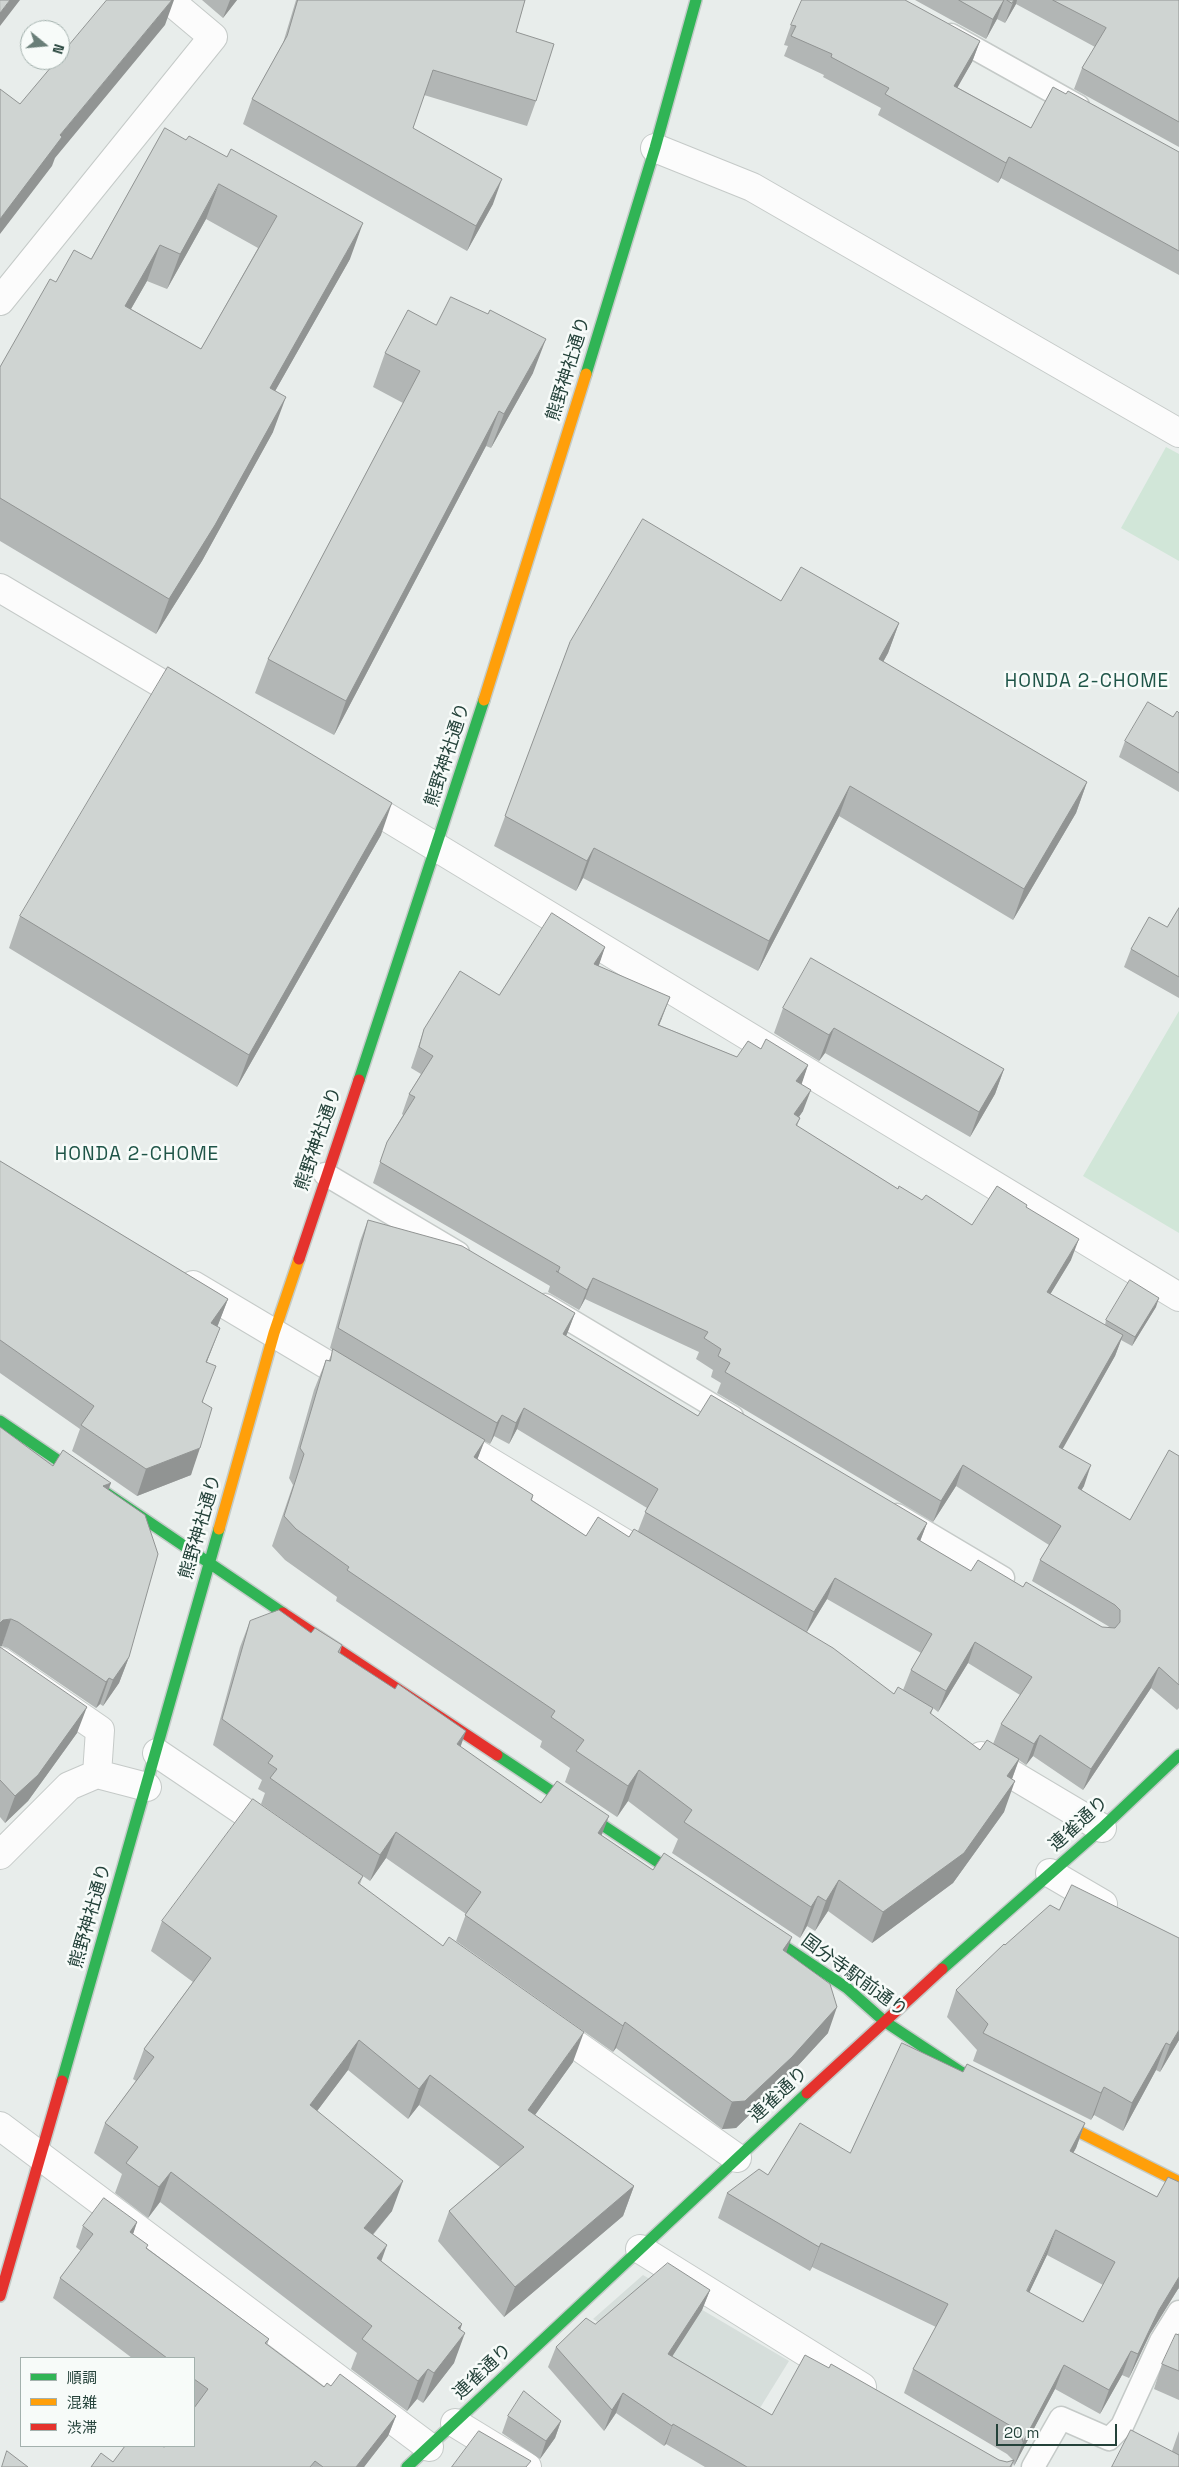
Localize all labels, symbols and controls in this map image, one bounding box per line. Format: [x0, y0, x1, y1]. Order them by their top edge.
north arrow [20, 20, 70, 70]
text: N [48, 42, 68, 56]
street label: 熊野神社通り [543, 314, 595, 424]
district label: HONDA 2-CHOME [1003, 671, 1171, 693]
street label: 熊野神社通り [421, 700, 475, 810]
street label: 熊野神社通り [291, 1084, 347, 1194]
district label: HONDA 2-CHOME [53, 1144, 221, 1166]
street label: 熊野神社通り [176, 1472, 226, 1582]
street label: 連雀通り [1045, 1792, 1113, 1856]
street label: 熊野神社通り [66, 1861, 116, 1971]
street label: 国分寺駅前通り [797, 1930, 911, 2022]
street label: 連雀通り [745, 2063, 813, 2127]
street label: 連雀通り [449, 2340, 517, 2404]
legend [20, 2357, 195, 2447]
text: 順調 [67, 2368, 97, 2387]
text: 混雑 [67, 2393, 97, 2412]
scale bar [999, 2414, 1120, 2446]
text: 渋滞 [67, 2418, 97, 2437]
text: 20 m [1004, 2423, 1039, 2442]

